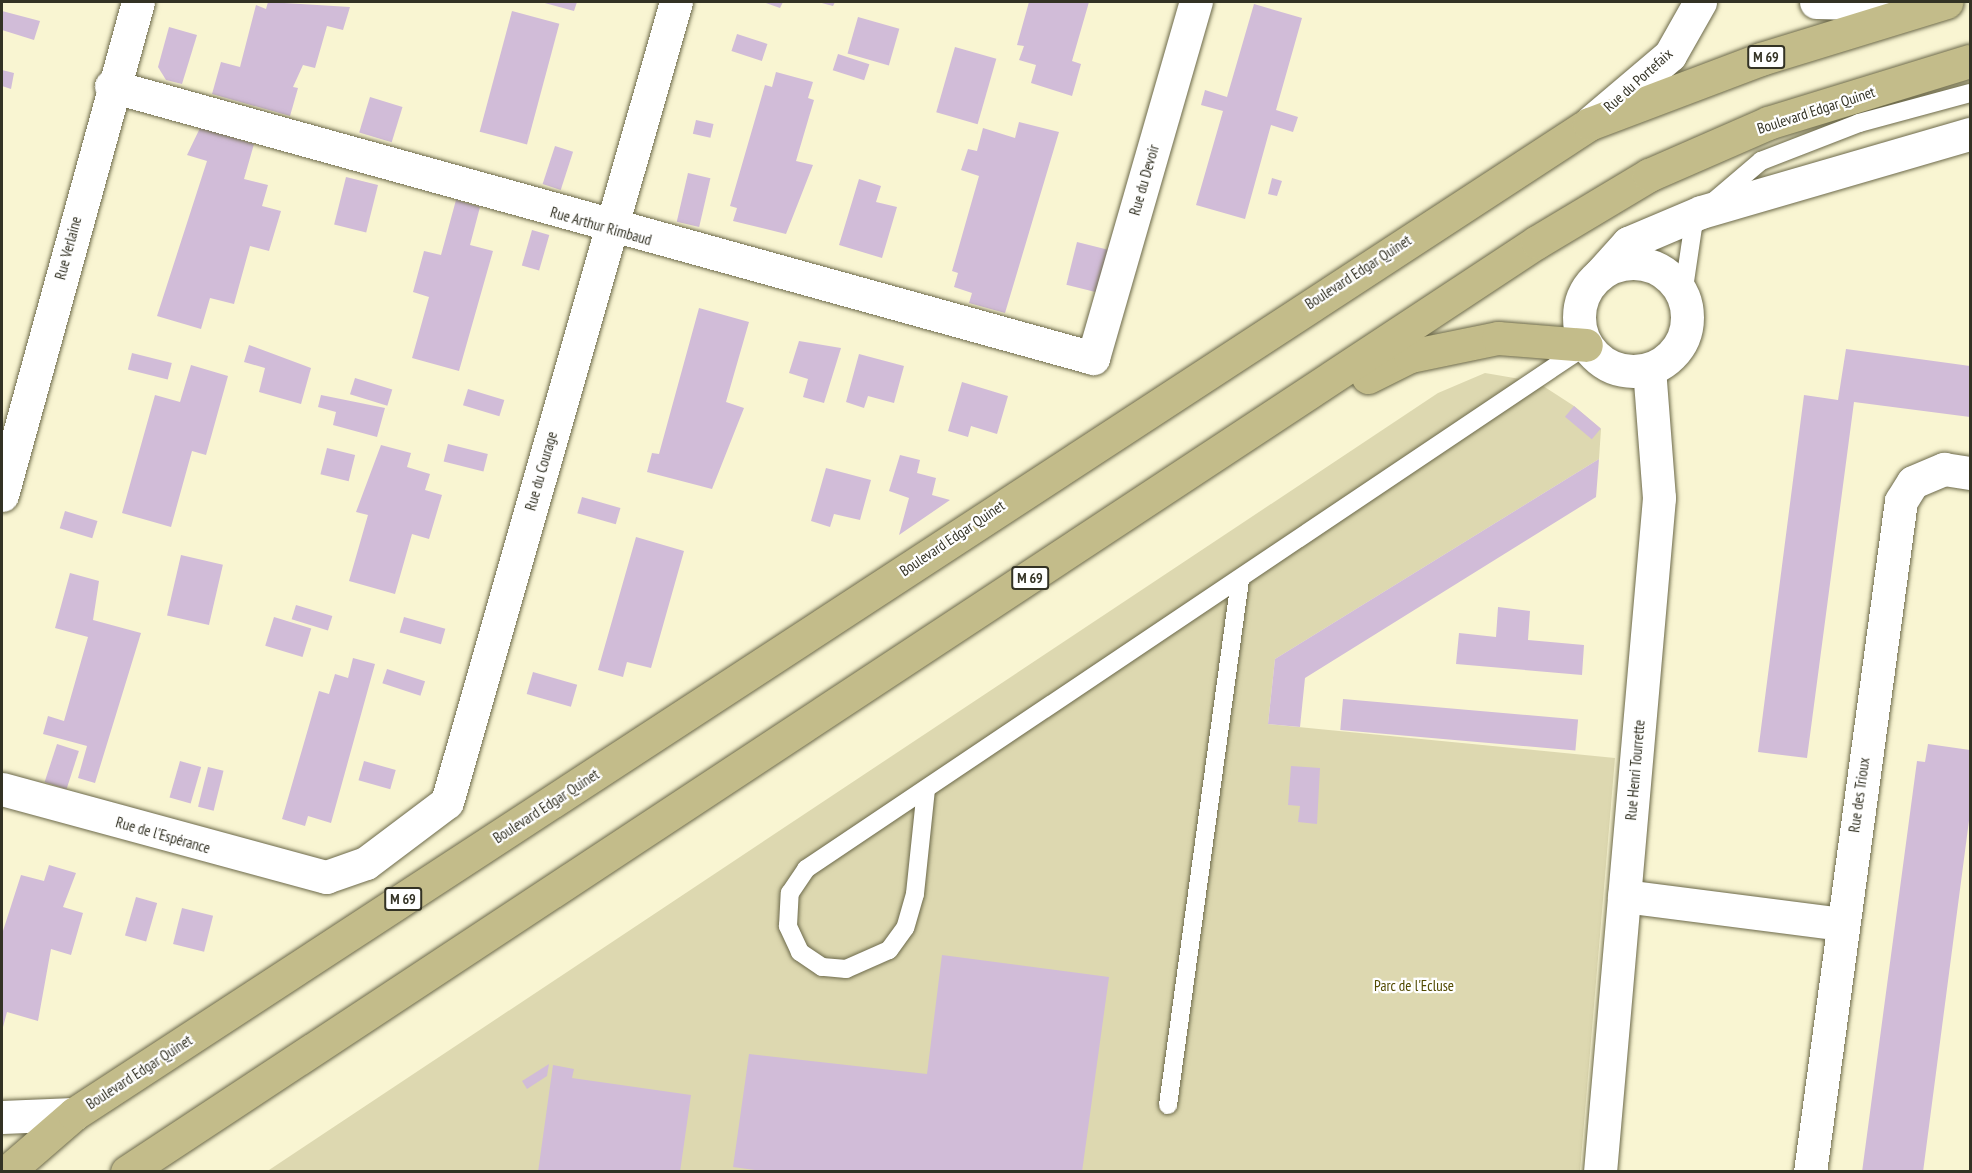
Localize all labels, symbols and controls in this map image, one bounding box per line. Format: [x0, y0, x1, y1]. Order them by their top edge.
street label: Rue du Portefaix [1600, 45, 1676, 115]
road number: M 69 [1746, 46, 1786, 68]
street label: Boulevard Edgar Quinet [1755, 82, 1877, 138]
street label: Rue du Devoir [1125, 143, 1163, 217]
street label: Rue Arthur Rimbaud [548, 203, 654, 249]
street label: Rue Verlaine [51, 214, 85, 282]
street label: Boulevard Edgar Quinet [1302, 231, 1414, 313]
street label: Rue du Courage [521, 429, 561, 513]
street label: Boulevard Edgar Quinet [896, 496, 1008, 580]
road number: M 69 [1010, 567, 1050, 589]
street label: Rue Henri Tourrette [1622, 719, 1648, 821]
street label: Rue des Trioux [1845, 756, 1873, 834]
street label: Boulevard Edgar Quinet [490, 765, 602, 847]
street label: Rue de l'Espérance [114, 813, 212, 857]
road number: M 69 [384, 888, 422, 910]
park label: Parc de l'Ecluse [1374, 977, 1454, 995]
street label: Boulevard Edgar Quinet [83, 1031, 195, 1113]

